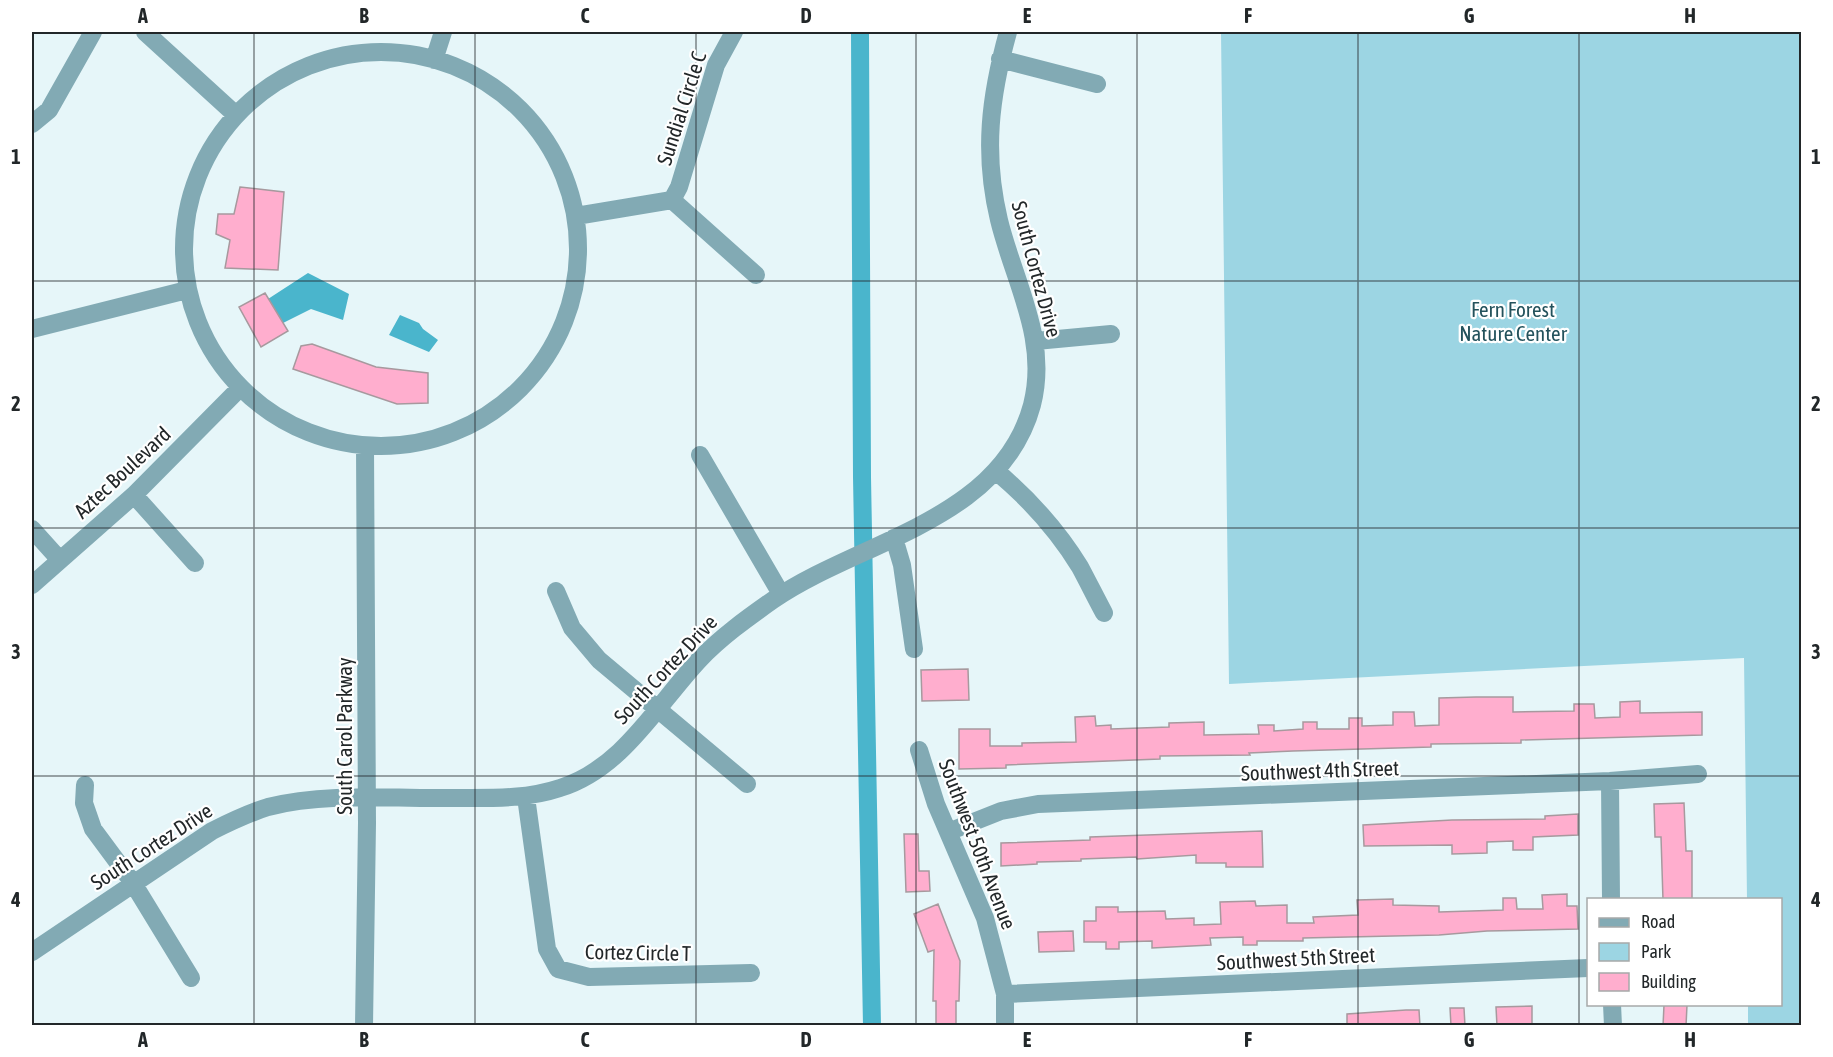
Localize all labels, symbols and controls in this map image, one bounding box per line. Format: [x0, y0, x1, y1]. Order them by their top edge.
text: A [137, 4, 148, 27]
text: B [359, 4, 369, 27]
text: C [581, 4, 590, 27]
text: D [800, 4, 812, 27]
text: E [1023, 4, 1032, 27]
text: F [1244, 4, 1252, 27]
text: G [1464, 4, 1475, 27]
text: H [1684, 4, 1696, 27]
street label: Sundial Circle C [651, 48, 711, 168]
text: 1 [11, 145, 21, 168]
text: 1 [1811, 145, 1821, 168]
street label: South Cortez Drive [1007, 198, 1067, 340]
park label: Fern Forest Nature Center [1459, 297, 1568, 345]
text: 2 [11, 392, 21, 415]
text: 2 [1811, 392, 1821, 415]
street label: Aztec Boulevard [69, 421, 175, 523]
street label: South Cortez Drive [609, 610, 721, 728]
text: 3 [11, 640, 21, 663]
text: 3 [1811, 640, 1821, 663]
street label: South Carol Parkway [332, 657, 356, 815]
street label: Southwest 4th Street [1240, 755, 1400, 785]
street label: Southwest 50th Avenue [934, 756, 1022, 932]
street label: South Cortez Drive [86, 798, 216, 894]
text: 4 [10, 888, 21, 911]
text: 4 [1810, 888, 1821, 911]
legend [1587, 898, 1782, 1006]
text: Road [1641, 911, 1675, 932]
street label: Cortez Circle T [585, 939, 691, 965]
text: Park [1641, 941, 1671, 962]
street label: Southwest 5th Street [1216, 942, 1376, 974]
text: Building [1641, 971, 1696, 992]
text: A [137, 1028, 148, 1051]
text: B [359, 1028, 369, 1051]
text: C [581, 1028, 590, 1051]
text: D [800, 1028, 812, 1051]
text: E [1023, 1028, 1032, 1051]
text: F [1244, 1028, 1252, 1051]
text: G [1464, 1028, 1475, 1051]
text: H [1684, 1028, 1696, 1051]

